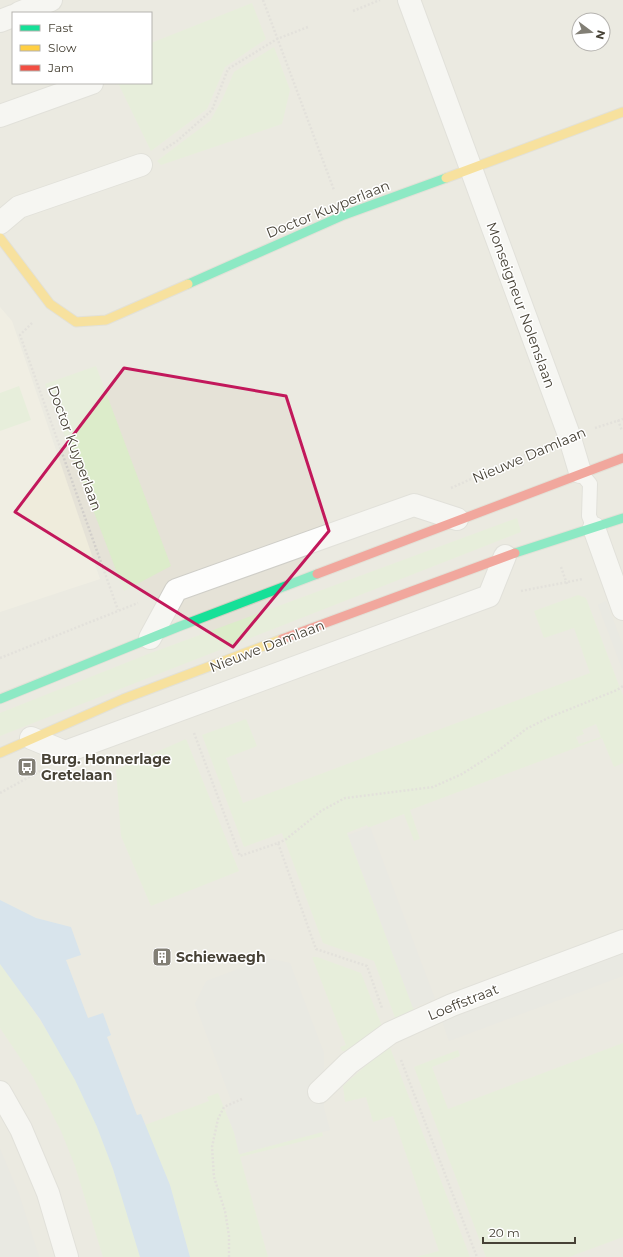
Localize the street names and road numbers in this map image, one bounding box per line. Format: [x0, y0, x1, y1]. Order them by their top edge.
street label: Doctor Kuyperlaan [264, 176, 392, 242]
street label: Monseigneur Nolenslaan [483, 220, 559, 390]
street label: Doctor Kuyperlaan [44, 383, 106, 513]
street label: Nieuwe Damlaan [469, 423, 589, 487]
street label: Nieuwe Damlaan [207, 616, 327, 676]
street label: Loeffstraat [425, 980, 501, 1024]

